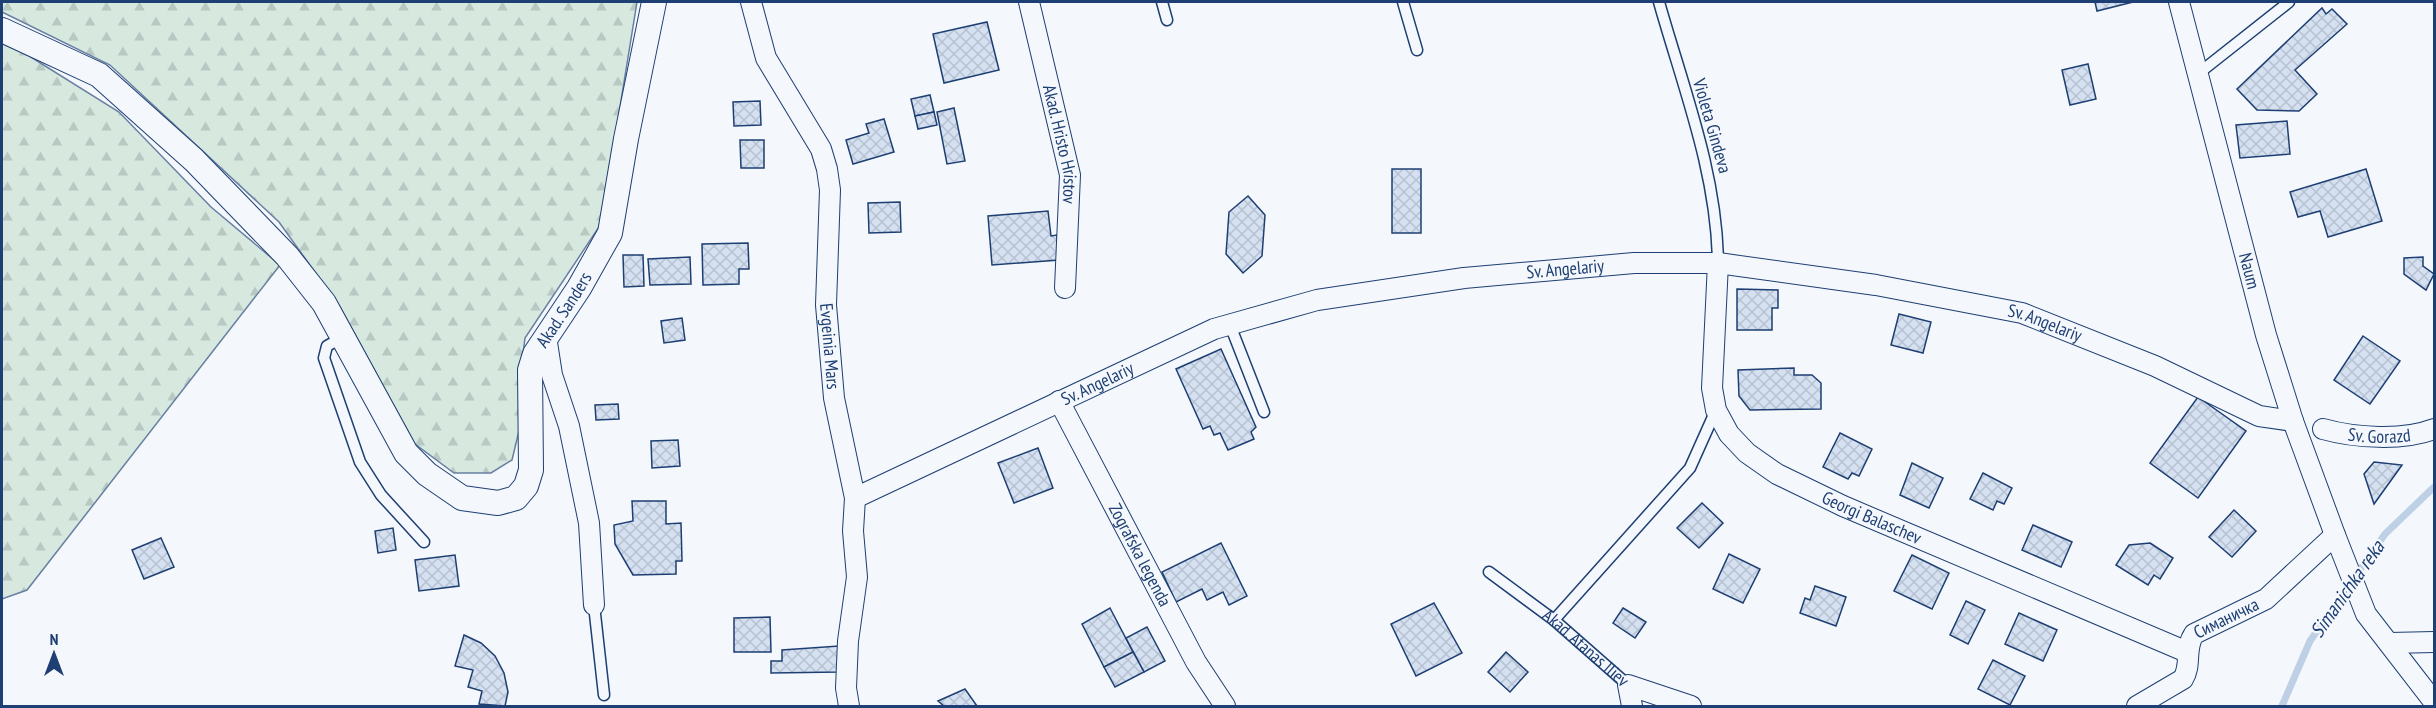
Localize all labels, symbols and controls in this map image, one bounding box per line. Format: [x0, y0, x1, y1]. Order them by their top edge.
street label: Violeta Gindeva [1688, 75, 1737, 176]
street label: Akad. Hristo Hristov [1038, 82, 1082, 204]
street label: Naum [2234, 250, 2265, 291]
street label: Sv. Angelariy [1525, 254, 1605, 283]
street label: Akad. Sanders [531, 268, 597, 352]
street label: Sv. Angelariy [2006, 299, 2086, 347]
street label: Evgeinia Mars [815, 302, 845, 390]
street label: Sv. Angelariy [1057, 356, 1138, 410]
street label: Sv. Gorazd [2347, 422, 2412, 448]
street label: Georgi Balaschev [1818, 486, 1925, 549]
street label: Zografska legenda [1104, 499, 1177, 610]
water label: Simanichka reka [2304, 535, 2390, 643]
street label: Симаничка [2190, 592, 2262, 644]
street label: Akad. Atanas Iliev [1538, 603, 1634, 692]
north arrow [24, 624, 84, 684]
text: N [50, 629, 58, 649]

